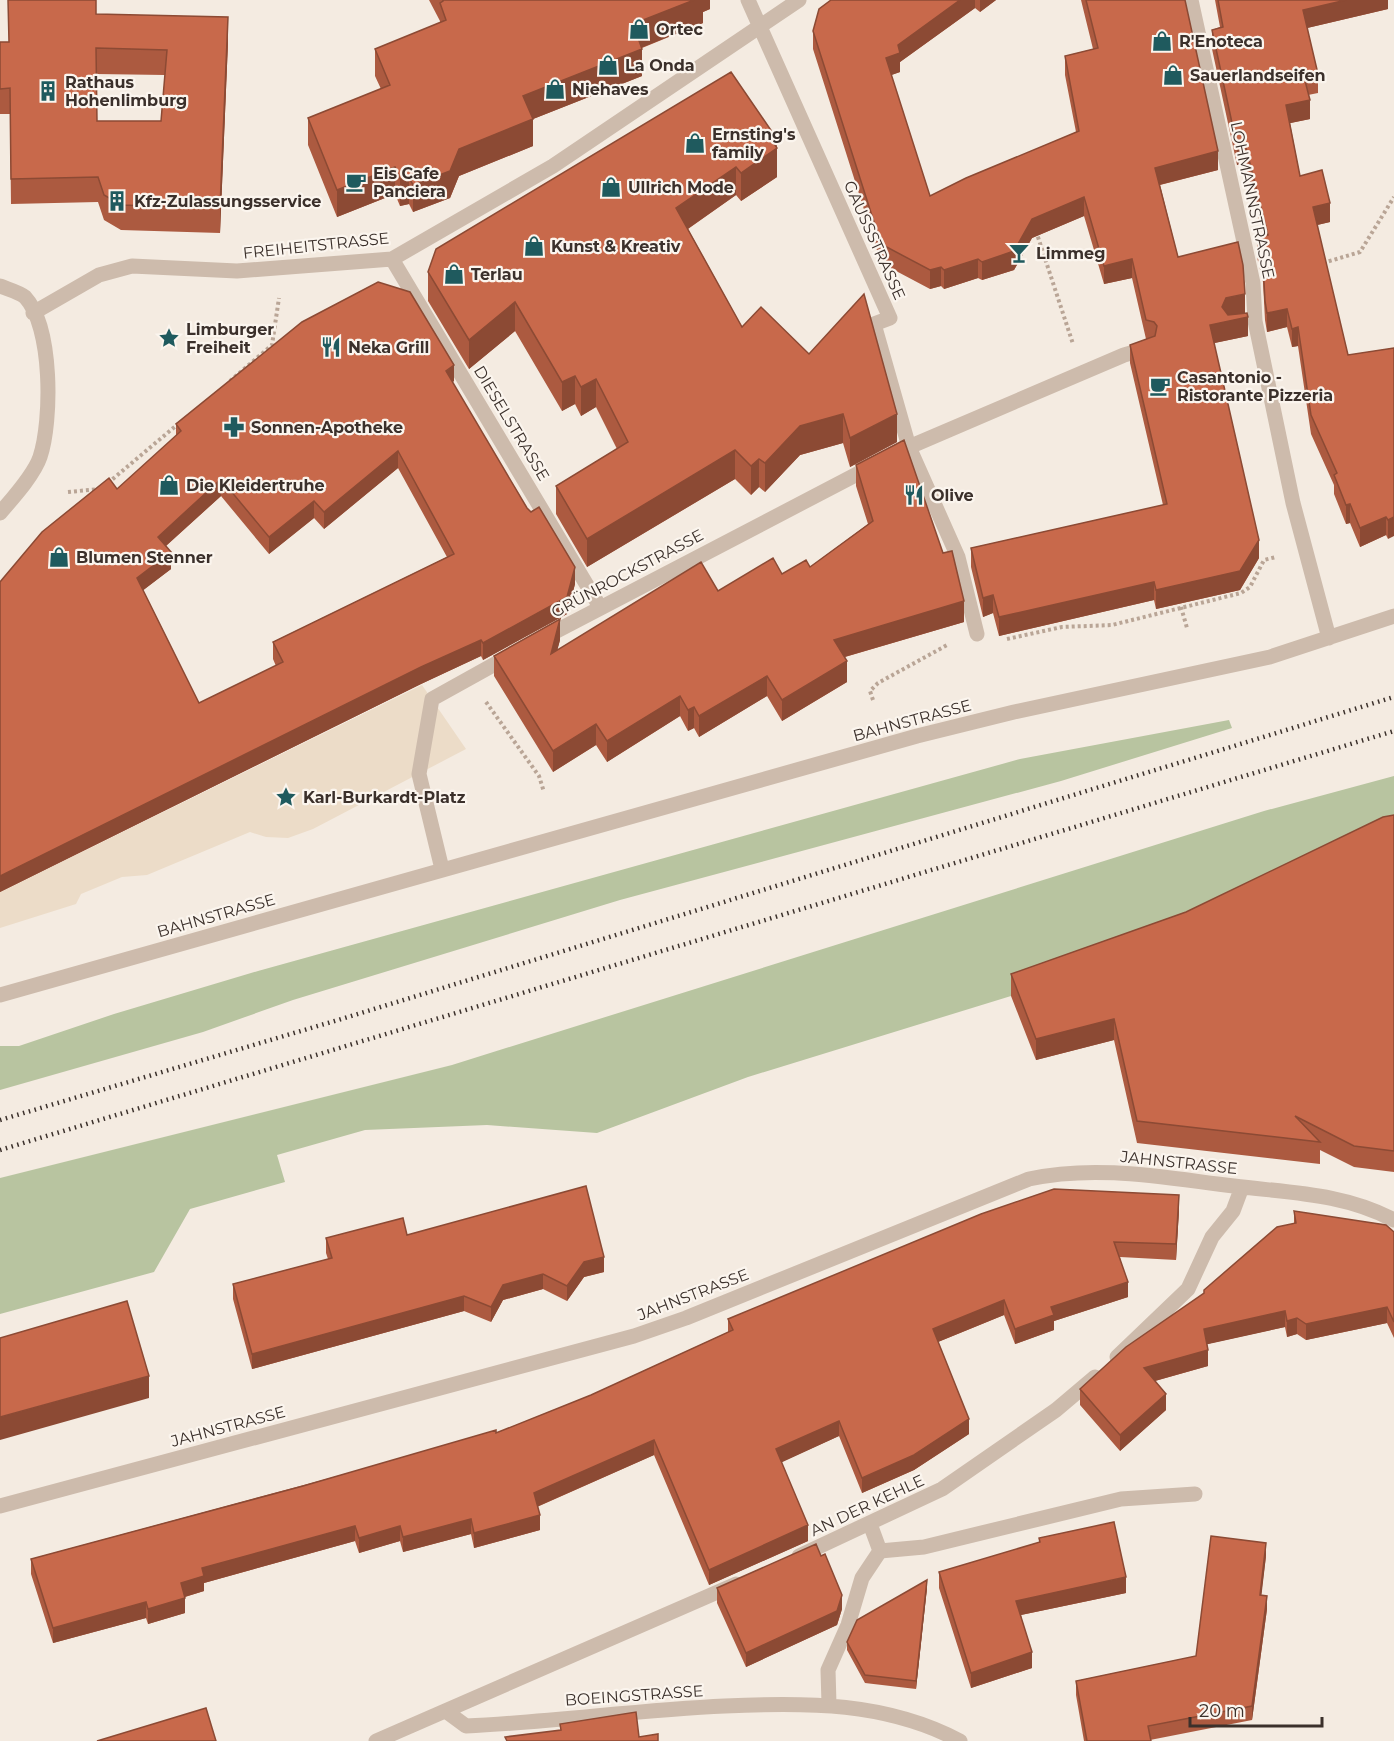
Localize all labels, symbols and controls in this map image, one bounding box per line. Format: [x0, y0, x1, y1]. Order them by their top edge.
shop icon: Ortec [627, 17, 651, 41]
place label: Ortec [656, 20, 703, 39]
shop icon: R'Enoteca [1150, 29, 1174, 53]
place label: R'Enoteca [1179, 32, 1263, 51]
shop icon: La Onda [596, 53, 620, 77]
place label: La Onda [625, 56, 695, 75]
shop icon: Sauerlandseifen [1161, 63, 1185, 87]
place label: Sauerlandseifen [1190, 66, 1326, 85]
place label: Rathaus Hohenlimburg [65, 73, 187, 110]
shop icon: Niehaves [543, 77, 567, 101]
building icon: Rathaus Hohenlimburg [36, 79, 60, 103]
place label: Niehaves [572, 80, 649, 99]
street label: LOHMANNSTRASSE [1227, 120, 1279, 281]
place label: Ernsting's family [712, 125, 796, 162]
shop icon: Ernsting's family [683, 131, 707, 155]
place label: Eis Cafe Panciera [373, 164, 446, 201]
cafe icon: Eis Cafe Panciera [344, 170, 368, 194]
shop icon: Ullrich Mode [599, 175, 623, 199]
place label: Ullrich Mode [628, 178, 734, 197]
street label: GAUSSSTRASSE [840, 178, 909, 303]
building icon: Kfz-Zulassungsservice [105, 189, 129, 213]
place label: Kfz-Zulassungsservice [134, 192, 321, 211]
street label: FREIHEITSTRASSE [242, 228, 390, 263]
shop icon: Kunst & Kreativ [522, 234, 546, 258]
place label: Kunst & Kreativ [551, 237, 681, 256]
bar icon: Limmeg [1007, 241, 1031, 265]
place label: Limmeg [1036, 244, 1105, 263]
shop icon: Terlau [442, 262, 466, 286]
place label: Terlau [471, 265, 523, 284]
place label: Limburger Freiheit [186, 320, 274, 357]
place icon: Limburger Freiheit [157, 326, 181, 350]
restaurant icon: Neka Grill [319, 335, 343, 359]
place label: Neka Grill [348, 338, 429, 357]
street label: DIESELSTRASSE [470, 362, 553, 484]
place label: Casantonio - Ristorante Pizzeria [1177, 368, 1333, 405]
cafe icon: Casantonio - Ristorante Pizzeria [1148, 374, 1172, 398]
pharmacy icon: Sonnen-Apotheke [222, 415, 246, 439]
place label: Sonnen-Apotheke [251, 418, 403, 437]
shop icon: Die Kleidertruhe [157, 473, 181, 497]
place label: Die Kleidertruhe [186, 476, 325, 495]
restaurant icon: Olive [902, 483, 926, 507]
place label: Olive [931, 486, 974, 505]
street label: GRÜNROCKSTRASSE [548, 524, 706, 622]
shop icon: Blumen Stenner [47, 545, 71, 569]
place label: Blumen Stenner [76, 548, 213, 567]
street label: BAHNSTRASSE [851, 696, 973, 745]
place icon: Karl-Burkardt-Platz [274, 785, 298, 809]
place label: Karl-Burkardt-Platz [303, 788, 466, 807]
street label: BAHNSTRASSE [155, 890, 277, 941]
street label: JAHNSTRASSE [1119, 1147, 1238, 1178]
street label: JAHNSTRASSE [634, 1265, 751, 1325]
street label: JAHNSTRASSE [168, 1402, 287, 1451]
street label: AN DER KEHLE [807, 1471, 927, 1540]
street label: BOEINGSTRASSE [564, 1681, 704, 1710]
scale bar [1190, 1690, 1322, 1728]
text: 20 m [1199, 1700, 1245, 1722]

